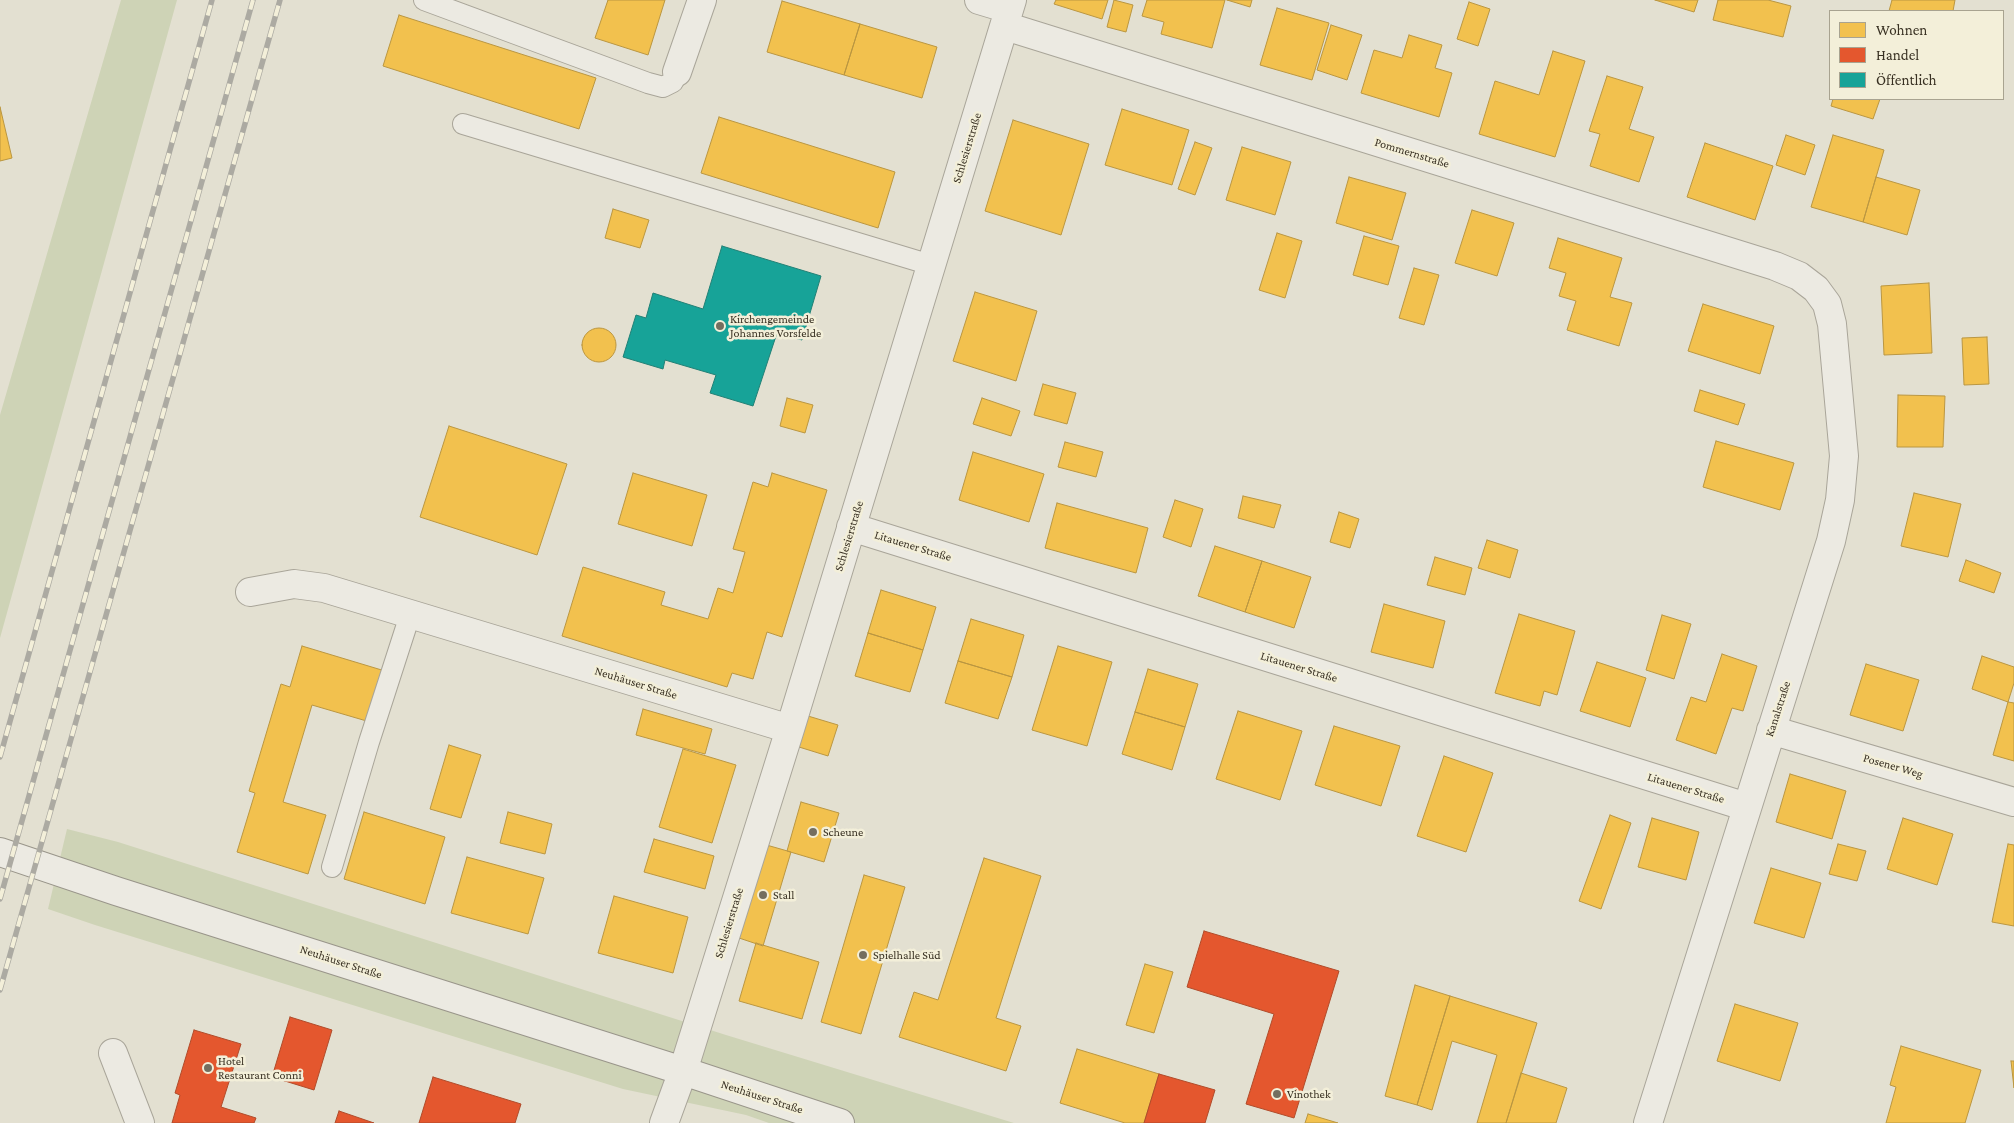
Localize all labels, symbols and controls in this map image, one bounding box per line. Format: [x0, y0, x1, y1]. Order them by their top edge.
legend [1829, 10, 2004, 100]
text: Wohnen [1876, 22, 1927, 38]
text: Handel [1876, 47, 1919, 63]
text: Öffentlich [1876, 72, 1937, 88]
street label: Schlesierstraße [949, 111, 985, 185]
street label: Pommernstraße [1373, 135, 1451, 171]
place label: Kirchengemeinde Johannes Vorsfelde [730, 312, 821, 340]
marker: Kirchengemeinde Johannes Vorsfelde [714, 320, 726, 332]
street label: Schlesierstraße [831, 499, 867, 573]
street label: Litauener Straße [873, 527, 953, 565]
street label: Litauener Straße [1259, 648, 1339, 686]
street label: Neuhäuser Straße [593, 664, 679, 702]
street label: Kanalstraße [1762, 679, 1794, 739]
street label: Posener Weg [1861, 751, 1925, 781]
street label: Litauener Straße [1646, 769, 1726, 807]
place label: Scheune [823, 825, 863, 839]
marker: Scheune [807, 826, 819, 838]
street label: Schlesierstraße [711, 886, 747, 960]
place label: Stall [773, 888, 794, 902]
marker: Stall [757, 889, 769, 901]
street label: Neuhäuser Straße [298, 942, 384, 982]
place label: Spielhalle Süd [873, 948, 941, 962]
marker: Spielhalle Süd [857, 949, 869, 961]
place label: Hotel Restaurant Conni [218, 1054, 302, 1082]
marker: Hotel Restaurant Conni [202, 1062, 214, 1074]
street label: Neuhäuser Straße [719, 1077, 805, 1117]
place label: Vinothek [1287, 1087, 1331, 1101]
marker: Vinothek [1271, 1088, 1283, 1100]

